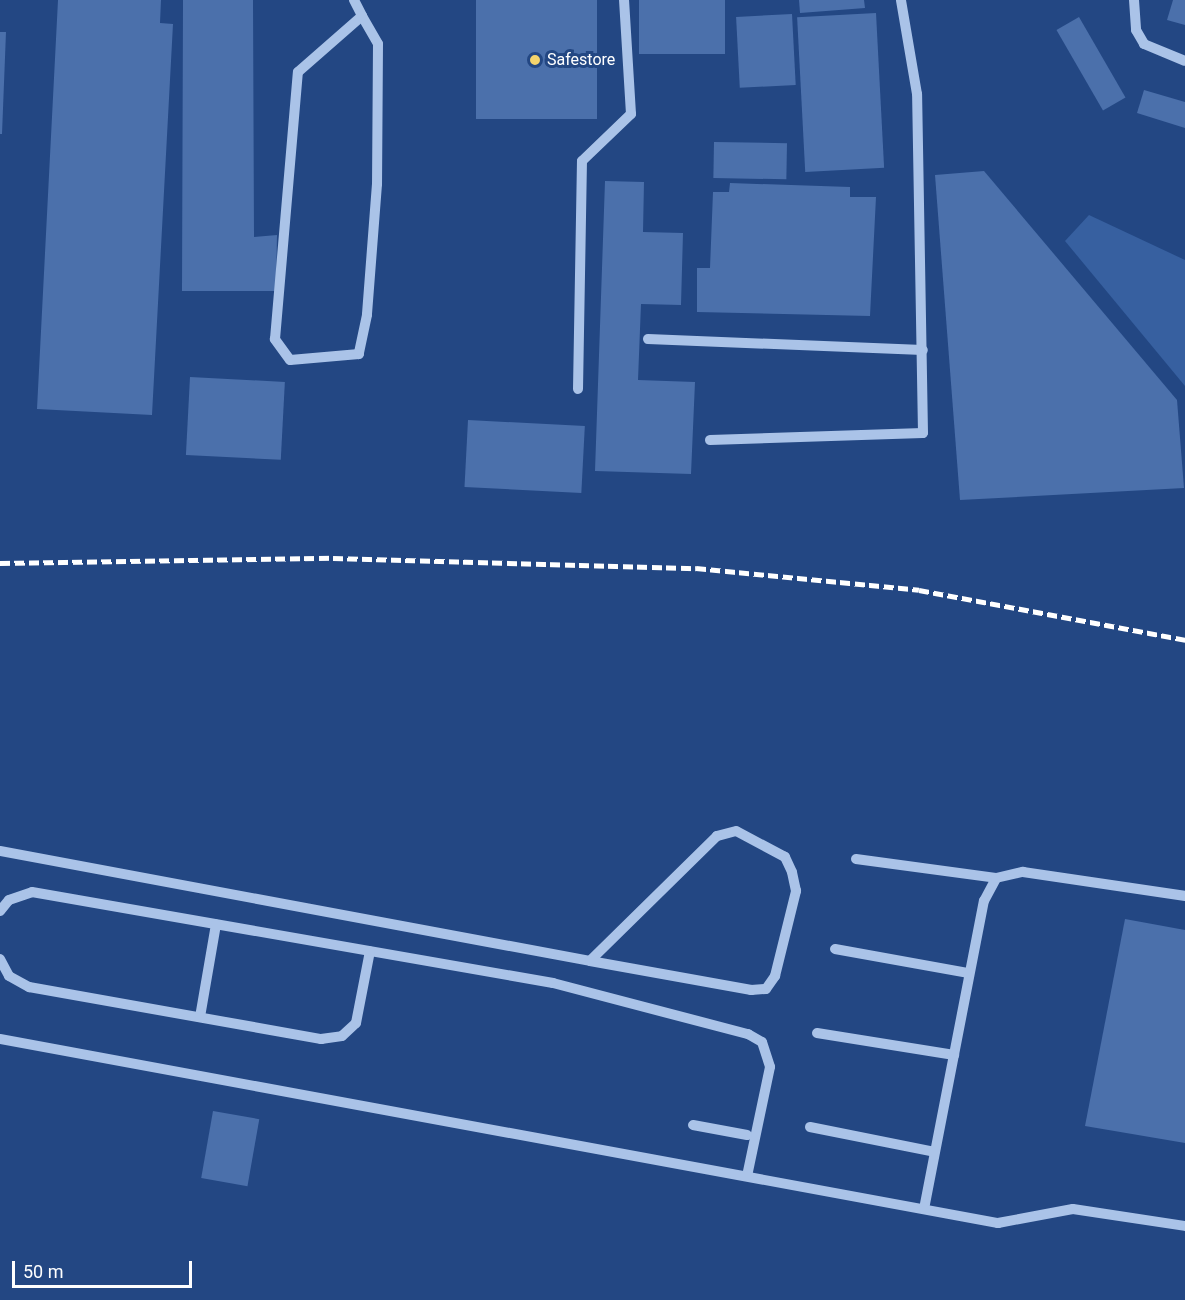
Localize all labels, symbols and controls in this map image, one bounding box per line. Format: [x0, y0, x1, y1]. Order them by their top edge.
place label: Safestore [547, 50, 615, 70]
marker: Safestore [528, 53, 542, 67]
scale bar [15, 1249, 195, 1287]
text: 50 m [23, 1261, 63, 1282]

